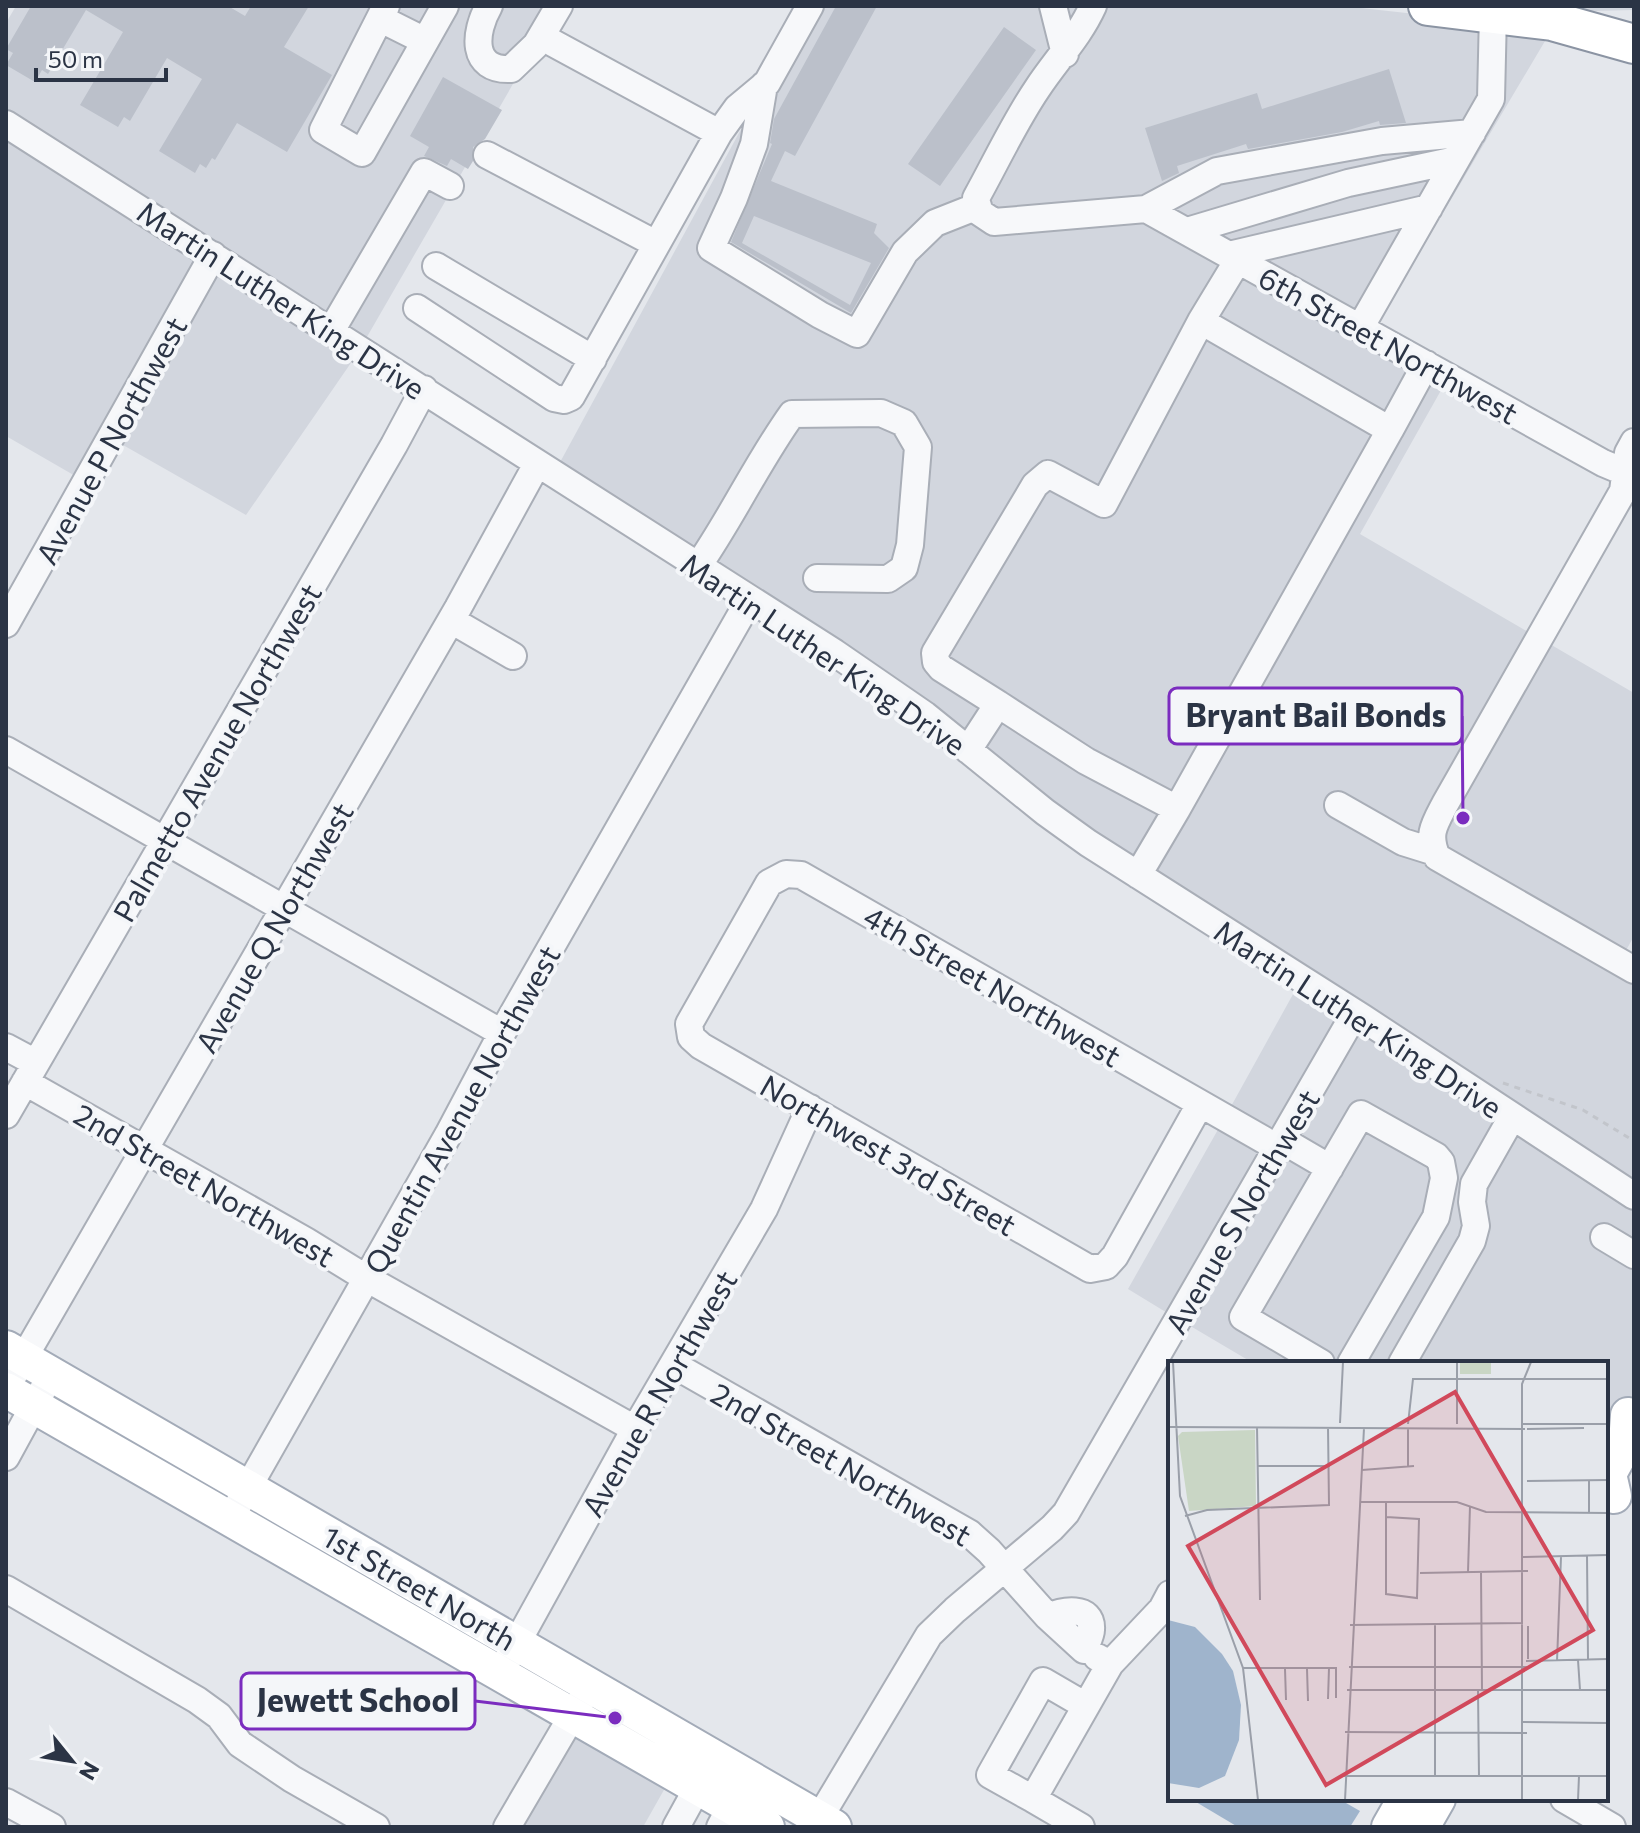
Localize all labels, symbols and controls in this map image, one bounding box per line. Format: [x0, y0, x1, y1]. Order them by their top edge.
scale bar [36, 32, 166, 82]
text: 50 m [48, 44, 103, 73]
street label: Martin Luther King Drive [131, 192, 433, 406]
street label: 6th Street Northwest [1253, 257, 1525, 431]
street label: Avenue P Northwest [27, 310, 193, 570]
street label: Martin Luther King Drive [675, 544, 973, 762]
street label: Palmetto Avenue Northwest [104, 576, 328, 928]
callout: Bryant Bail Bonds [1169, 688, 1462, 744]
text: Bryant Bail Bonds [1186, 694, 1446, 734]
street label: Avenue Q Northwest [186, 795, 360, 1059]
street label: 4th Street Northwest [858, 896, 1128, 1074]
street label: Martin Luther King Drive [1208, 911, 1510, 1125]
street label: Quentin Avenue Northwest [355, 938, 567, 1280]
street label: Northwest 3rd Street [755, 1066, 1023, 1242]
street label: Avenue S Northwest [1156, 1082, 1326, 1340]
street label: 2nd Street Northwest [68, 1094, 342, 1274]
street label: Avenue R Northwest [572, 1263, 744, 1523]
inset map [1168, 1361, 1608, 1801]
street label: 2nd Street Northwest [705, 1373, 979, 1553]
street label: 1st Street North [317, 1517, 523, 1657]
callout: Jewett School [241, 1673, 475, 1729]
text: Jewett School [257, 1679, 459, 1719]
north arrow [32, 1721, 112, 1801]
text: N [74, 1757, 106, 1785]

